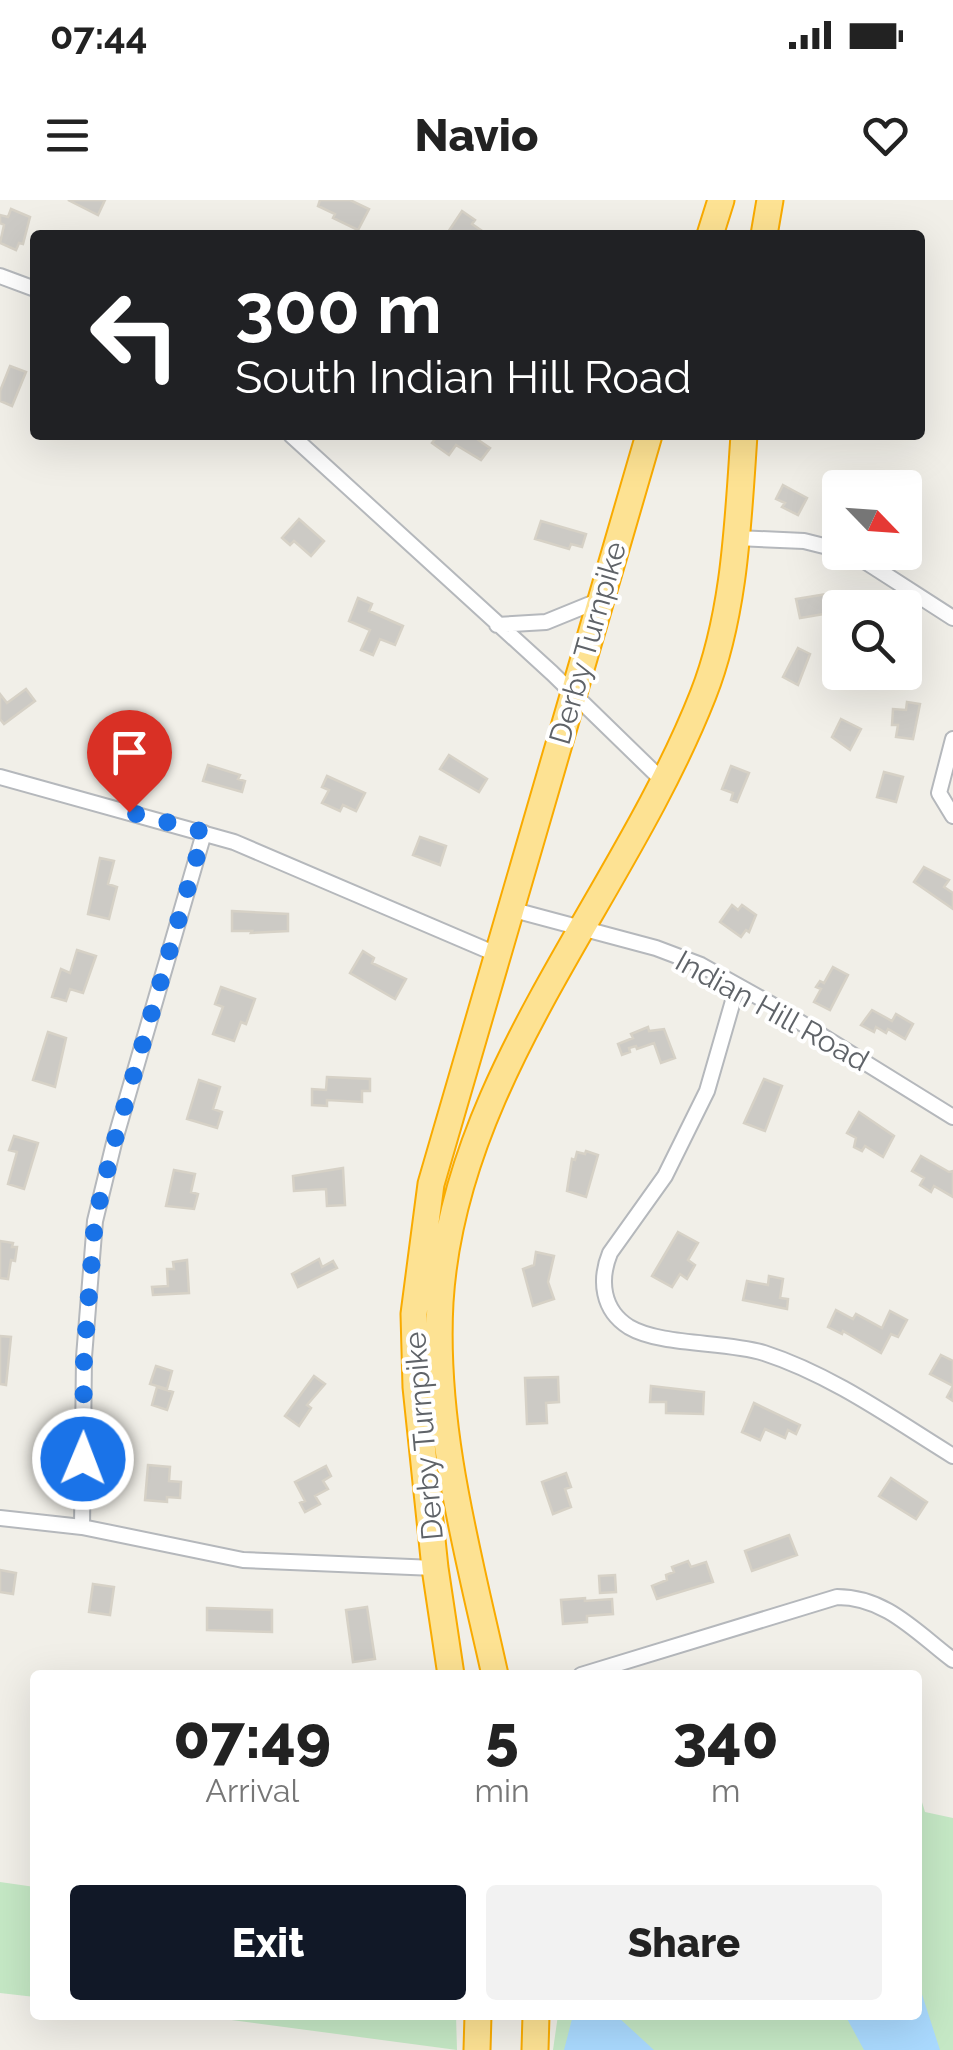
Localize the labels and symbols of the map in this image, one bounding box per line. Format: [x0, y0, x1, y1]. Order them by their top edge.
north arrow [822, 470, 922, 570]
street label: Derby Turnpike [542, 538, 633, 748]
pin [87, 710, 172, 813]
street label: Indian Hill Road [670, 943, 875, 1078]
street label: Derby Turnpike [397, 1330, 450, 1542]
position arrow [31, 1407, 135, 1511]

